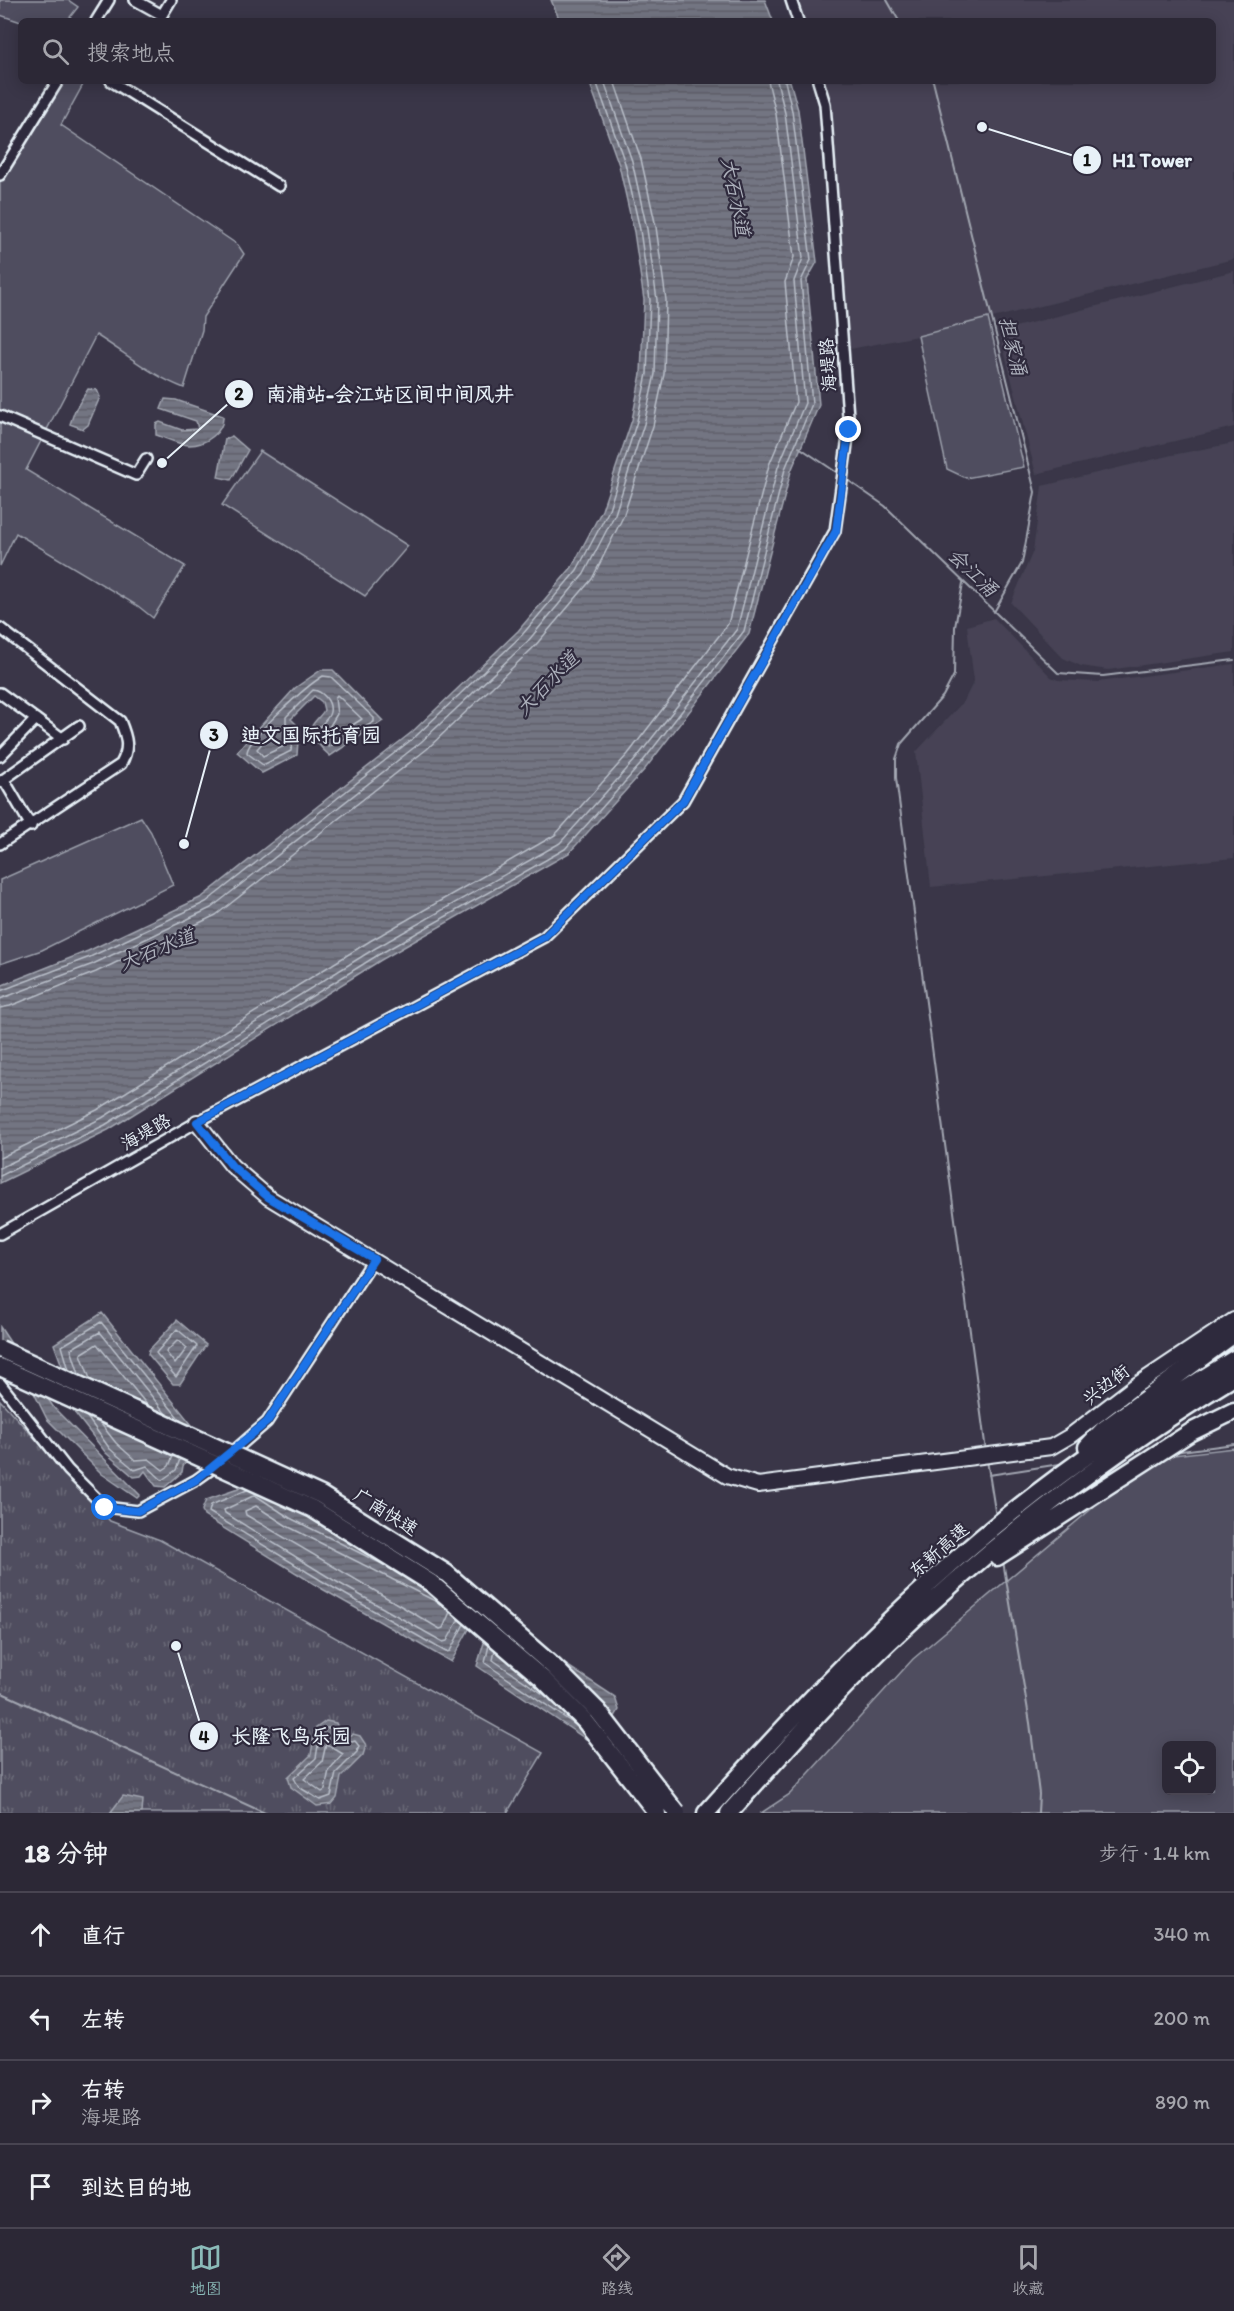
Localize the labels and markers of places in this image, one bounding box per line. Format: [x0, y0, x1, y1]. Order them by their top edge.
callout: H1 Tower [1072, 141, 1203, 179]
callout: 南浦站-会江站区间中间风井 [224, 375, 526, 413]
callout: 迪文国际托育园 [199, 716, 393, 754]
callout: 长隆飞鸟乐园 [189, 1717, 363, 1755]

